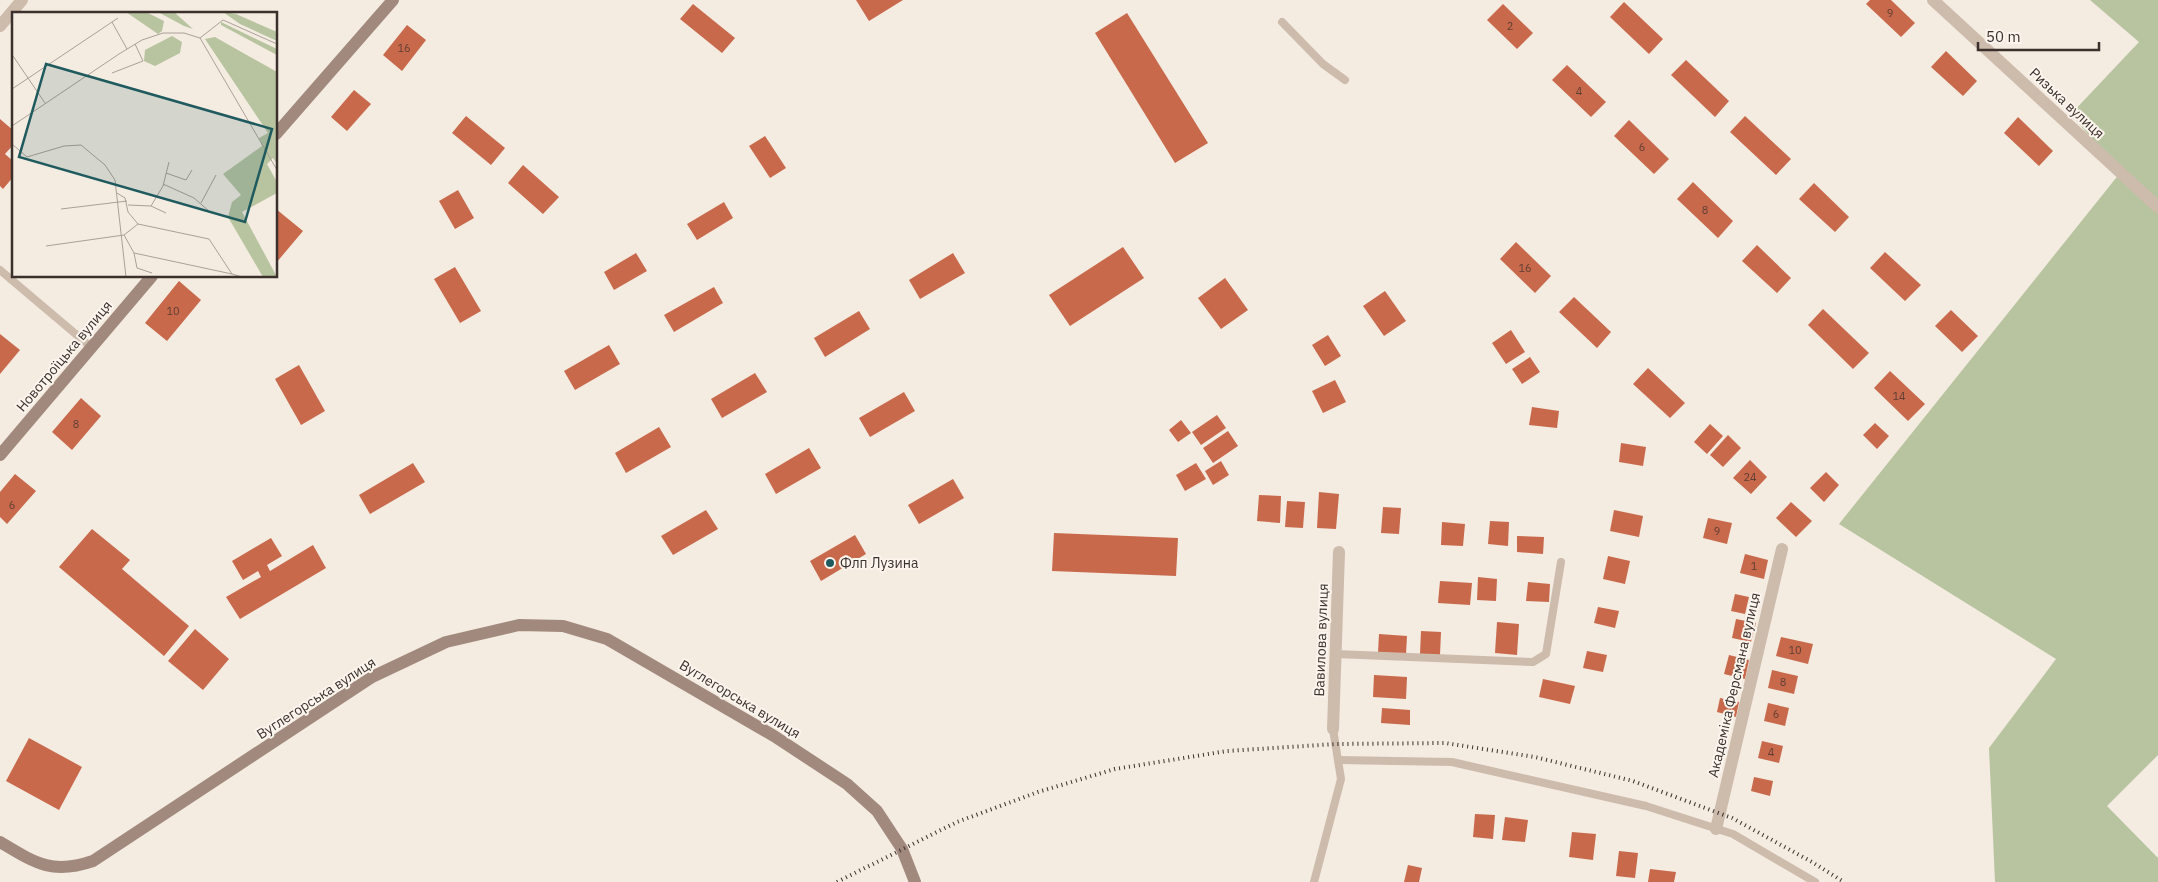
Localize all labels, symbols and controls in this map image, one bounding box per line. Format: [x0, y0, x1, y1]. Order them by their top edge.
house number: 9 [1887, 6, 1893, 20]
inset map [12, 12, 278, 278]
house number: 2 [1507, 19, 1513, 33]
scale bar [1978, 20, 2099, 52]
text: 50 m [1986, 27, 2021, 46]
house number: 16 [397, 41, 411, 55]
street label: Ризька вулиця [2026, 64, 2108, 142]
house number: 4 [1576, 84, 1583, 98]
house number: 6 [1639, 140, 1645, 154]
house number: 8 [1702, 203, 1708, 217]
house number: 16 [1518, 261, 1532, 275]
street label: Новотроїцька вулиця [12, 297, 116, 415]
house number: 10 [166, 304, 180, 318]
house number: 14 [1892, 389, 1906, 403]
house number: 8 [73, 417, 79, 431]
house number: 24 [1743, 470, 1757, 484]
house number: 6 [9, 498, 15, 512]
house number: 9 [1714, 524, 1720, 538]
place label: Флп Лузина [840, 554, 919, 572]
marker: Флп Лузина [824, 557, 836, 569]
house number: 1 [1751, 559, 1758, 573]
street label: Вавилова вулиця [1310, 583, 1332, 697]
street label: Академіка Ферсмана вулиця [1704, 591, 1764, 779]
house number: 10 [1788, 643, 1802, 657]
street label: Вуглегорська вулиця [253, 653, 379, 743]
street label: Вуглегорська вулиця [676, 656, 804, 742]
house number: 8 [1780, 675, 1786, 689]
house number: 6 [1773, 707, 1779, 721]
house number: 4 [1768, 745, 1775, 759]

